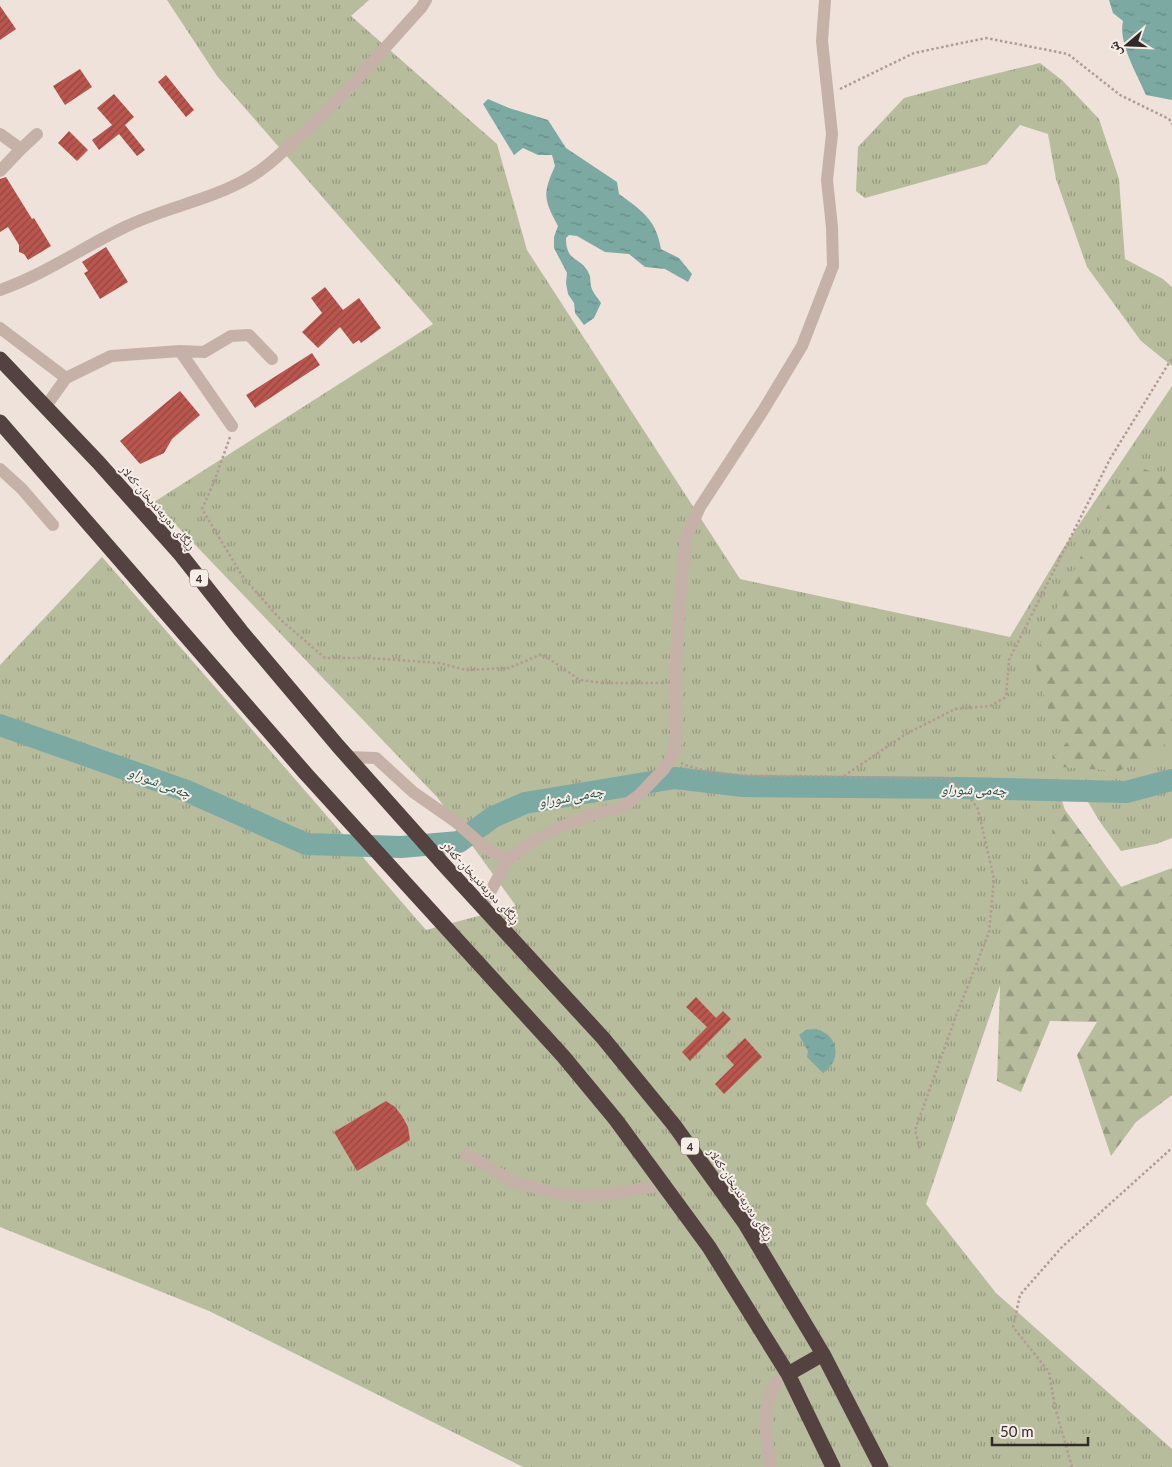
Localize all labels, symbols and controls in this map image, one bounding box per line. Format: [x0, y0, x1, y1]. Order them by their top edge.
north arrow [1102, 20, 1152, 70]
text: ش [1104, 39, 1126, 59]
street label: ڕێگای دەربەندیخان-کەلار [114, 461, 199, 555]
road number: 4 [190, 570, 208, 586]
water label: چەمی شوراو [125, 762, 195, 803]
water label: چەمی شوراو [940, 780, 1008, 799]
water label: چەمی شوراو [536, 782, 606, 811]
street label: ڕێگای دەربەندیخان-کەلار [436, 837, 524, 929]
road number: 4 [681, 1138, 699, 1154]
street label: ڕێگای دەربەندیخان-کەلار [702, 1144, 778, 1245]
scale bar [992, 1414, 1088, 1446]
text: 50 m [1000, 1422, 1034, 1440]

